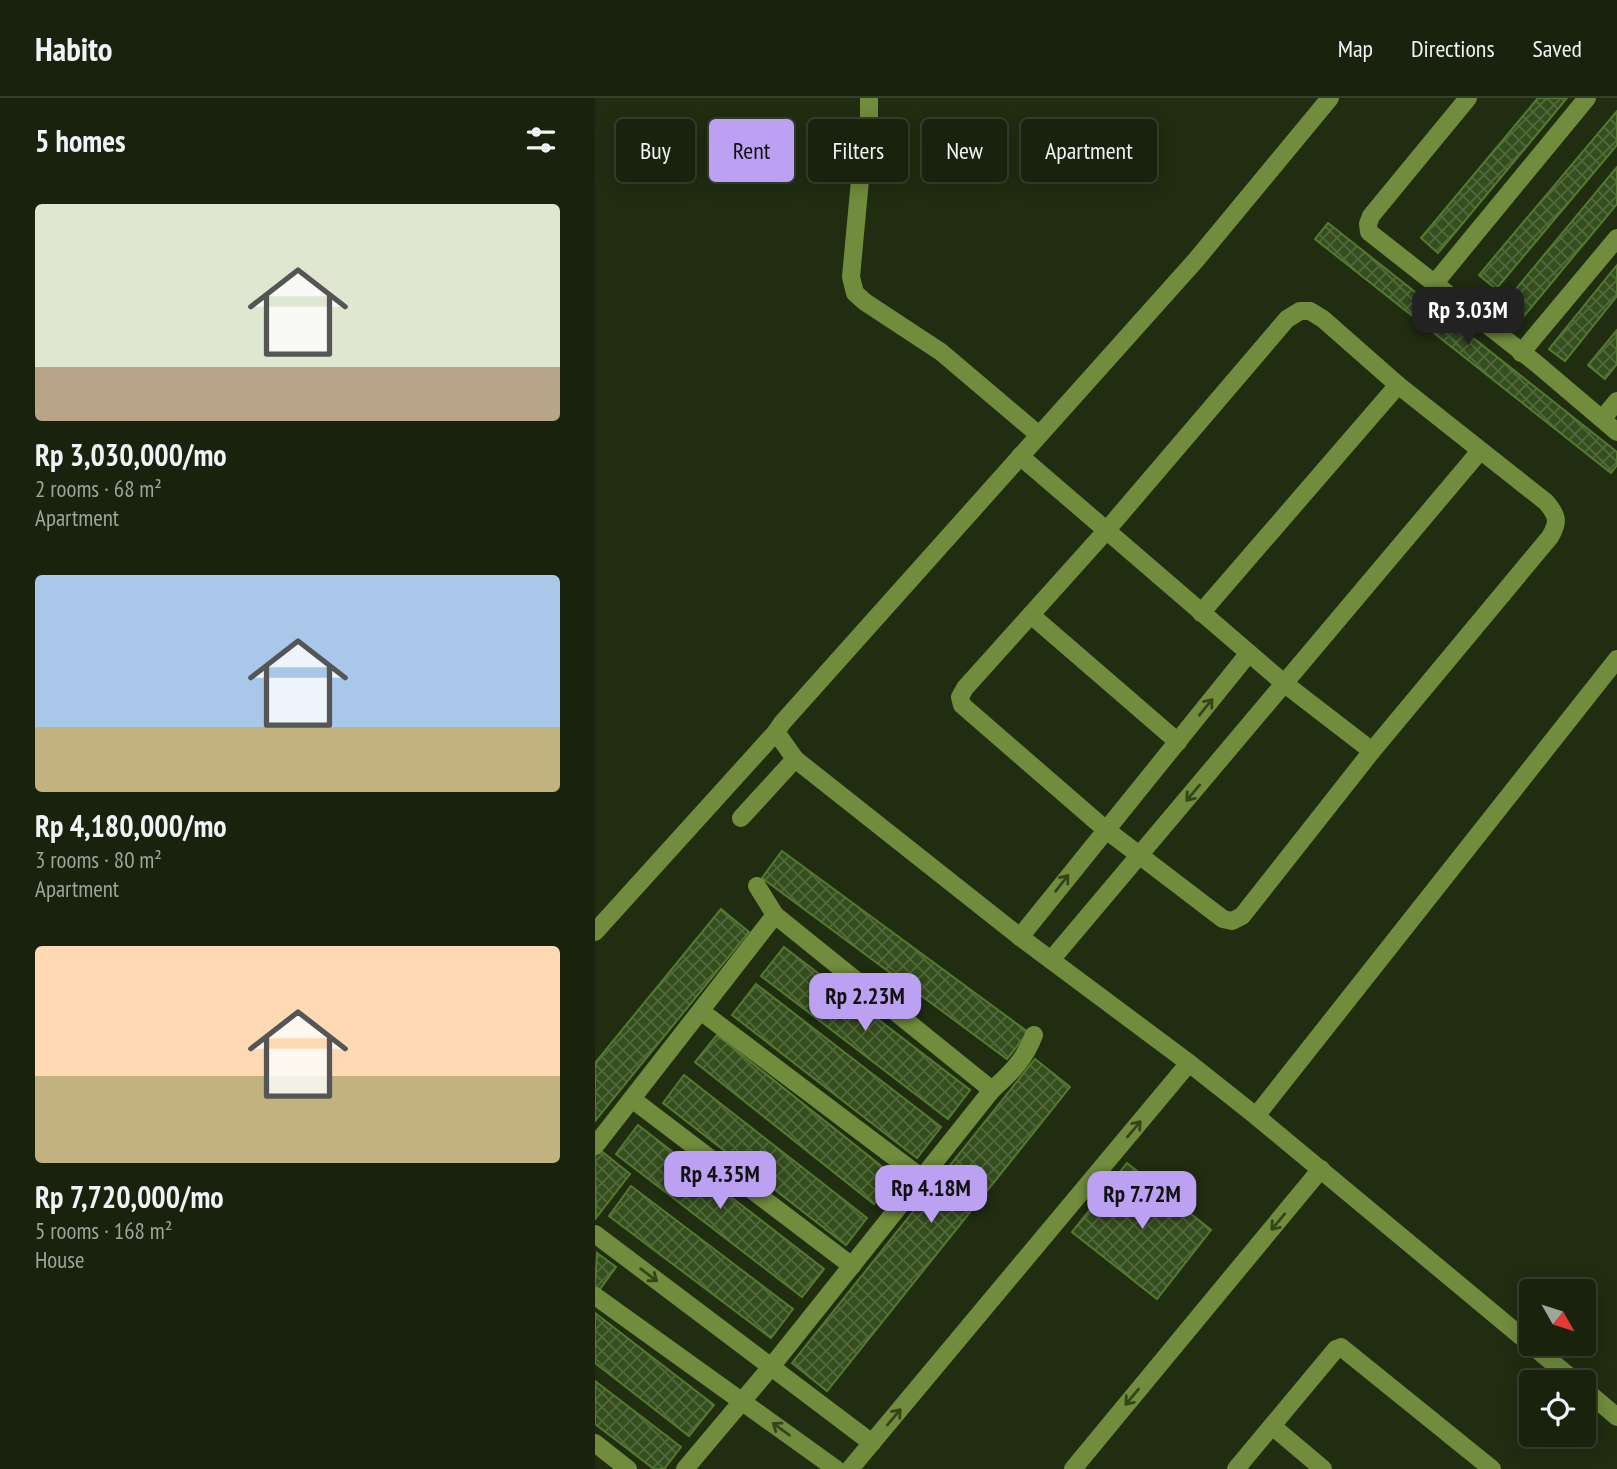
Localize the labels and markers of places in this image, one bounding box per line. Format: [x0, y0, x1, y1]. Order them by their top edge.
pin: Rp 3.03M [1396, 288, 1540, 347]
pin: Rp 2.23M [793, 974, 937, 1033]
pin: Rp 4.35M [648, 1152, 792, 1211]
pin: Rp 4.18M [859, 1166, 1003, 1225]
pin: Rp 7.72M [1070, 1172, 1214, 1231]

